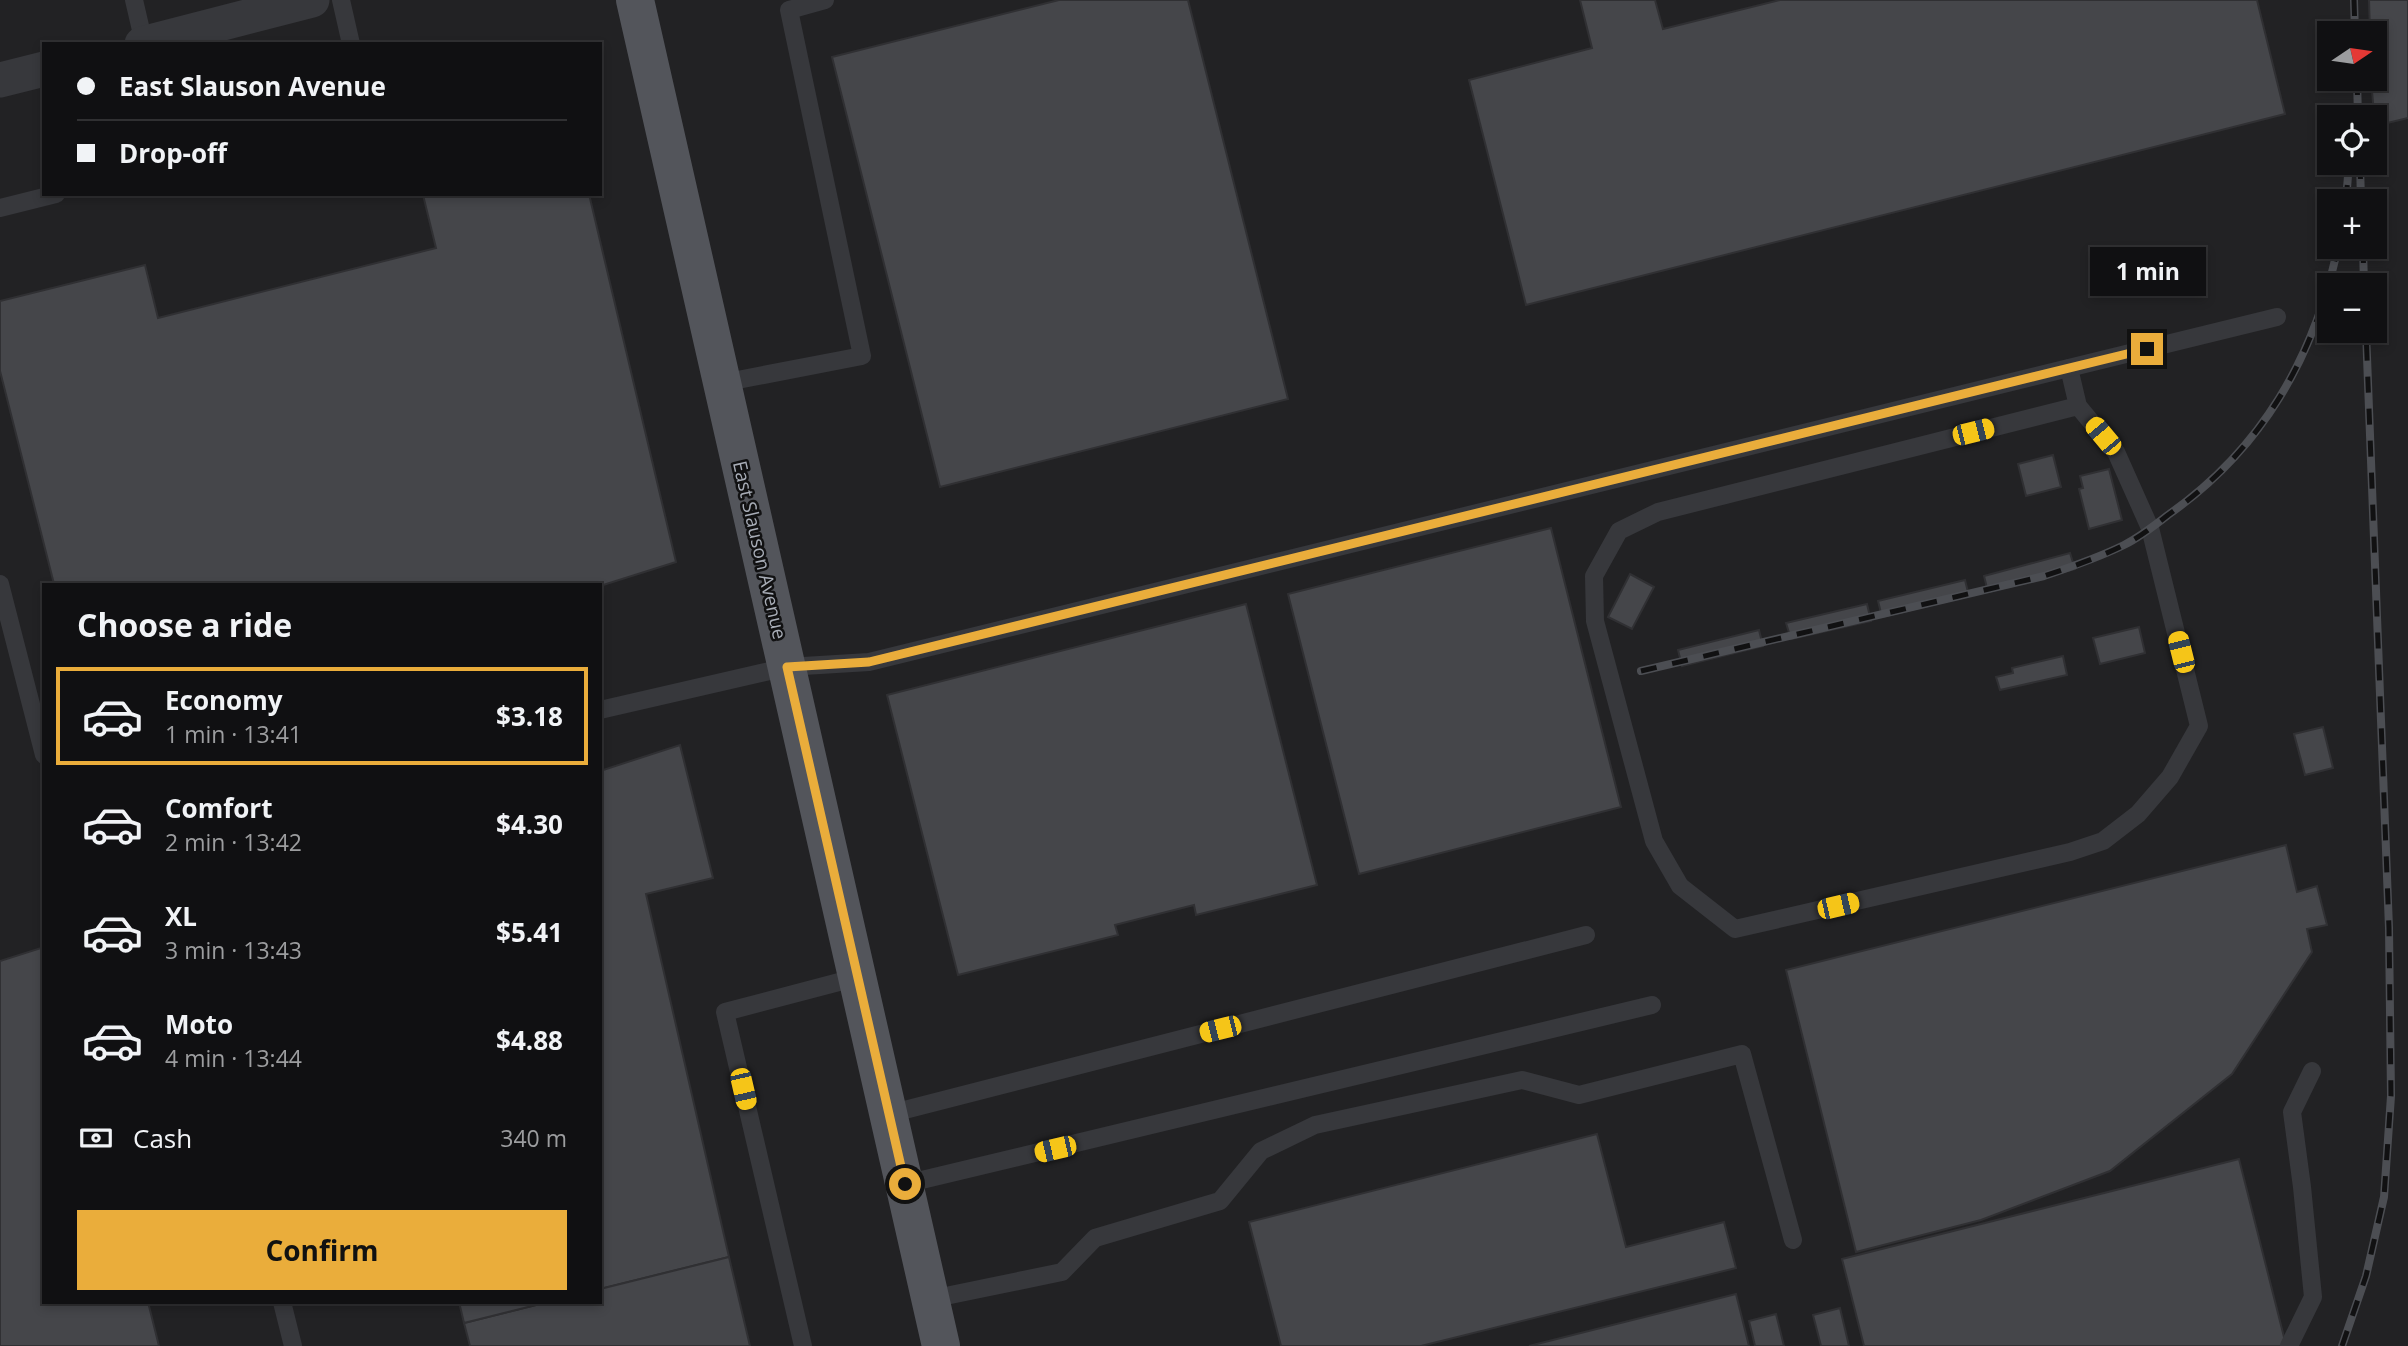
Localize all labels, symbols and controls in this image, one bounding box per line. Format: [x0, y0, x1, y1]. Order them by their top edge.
north arrow [2317, 21, 2387, 91]
map controls [2317, 21, 2387, 343]
text: East Slauson Avenue [119, 68, 386, 104]
button: locate [2317, 105, 2387, 175]
text: Drop-off [119, 135, 227, 171]
button: + [2317, 189, 2387, 259]
callout: 1 min [2089, 247, 2205, 296]
text: 1 min [2116, 255, 2180, 287]
button: − [2317, 273, 2387, 343]
route end [2131, 333, 2163, 365]
car [2082, 413, 2125, 459]
car [1951, 417, 1996, 447]
street label: East Slauson Avenue [727, 458, 793, 642]
text: Choose a ride [77, 603, 292, 646]
car [2166, 629, 2197, 675]
text: Economy [165, 682, 283, 718]
icon: car [81, 685, 144, 748]
text: $3.18 [496, 698, 563, 734]
text: 1 min · 13:41 [165, 718, 302, 750]
text: Comfort [165, 790, 272, 826]
icon: car [81, 793, 144, 856]
text: $4.30 [496, 806, 563, 842]
text: 2 min · 13:42 [165, 826, 302, 858]
car [1816, 891, 1861, 921]
text: XL [165, 898, 197, 934]
icon: car [81, 901, 144, 964]
text: $5.41 [496, 914, 563, 950]
text: 3 min · 13:43 [165, 934, 302, 966]
text: Moto [165, 1006, 233, 1042]
icon: car [81, 1009, 144, 1072]
car [1198, 1014, 1243, 1044]
text: $4.88 [496, 1022, 563, 1058]
text: 4 min · 13:44 [165, 1042, 302, 1074]
car [729, 1066, 758, 1112]
icon: cash [77, 1119, 115, 1157]
text: Cash [133, 1120, 192, 1156]
text: 340 m [500, 1122, 567, 1154]
car [1033, 1134, 1078, 1164]
route start [889, 1168, 921, 1200]
button: Confirm [77, 1210, 567, 1290]

